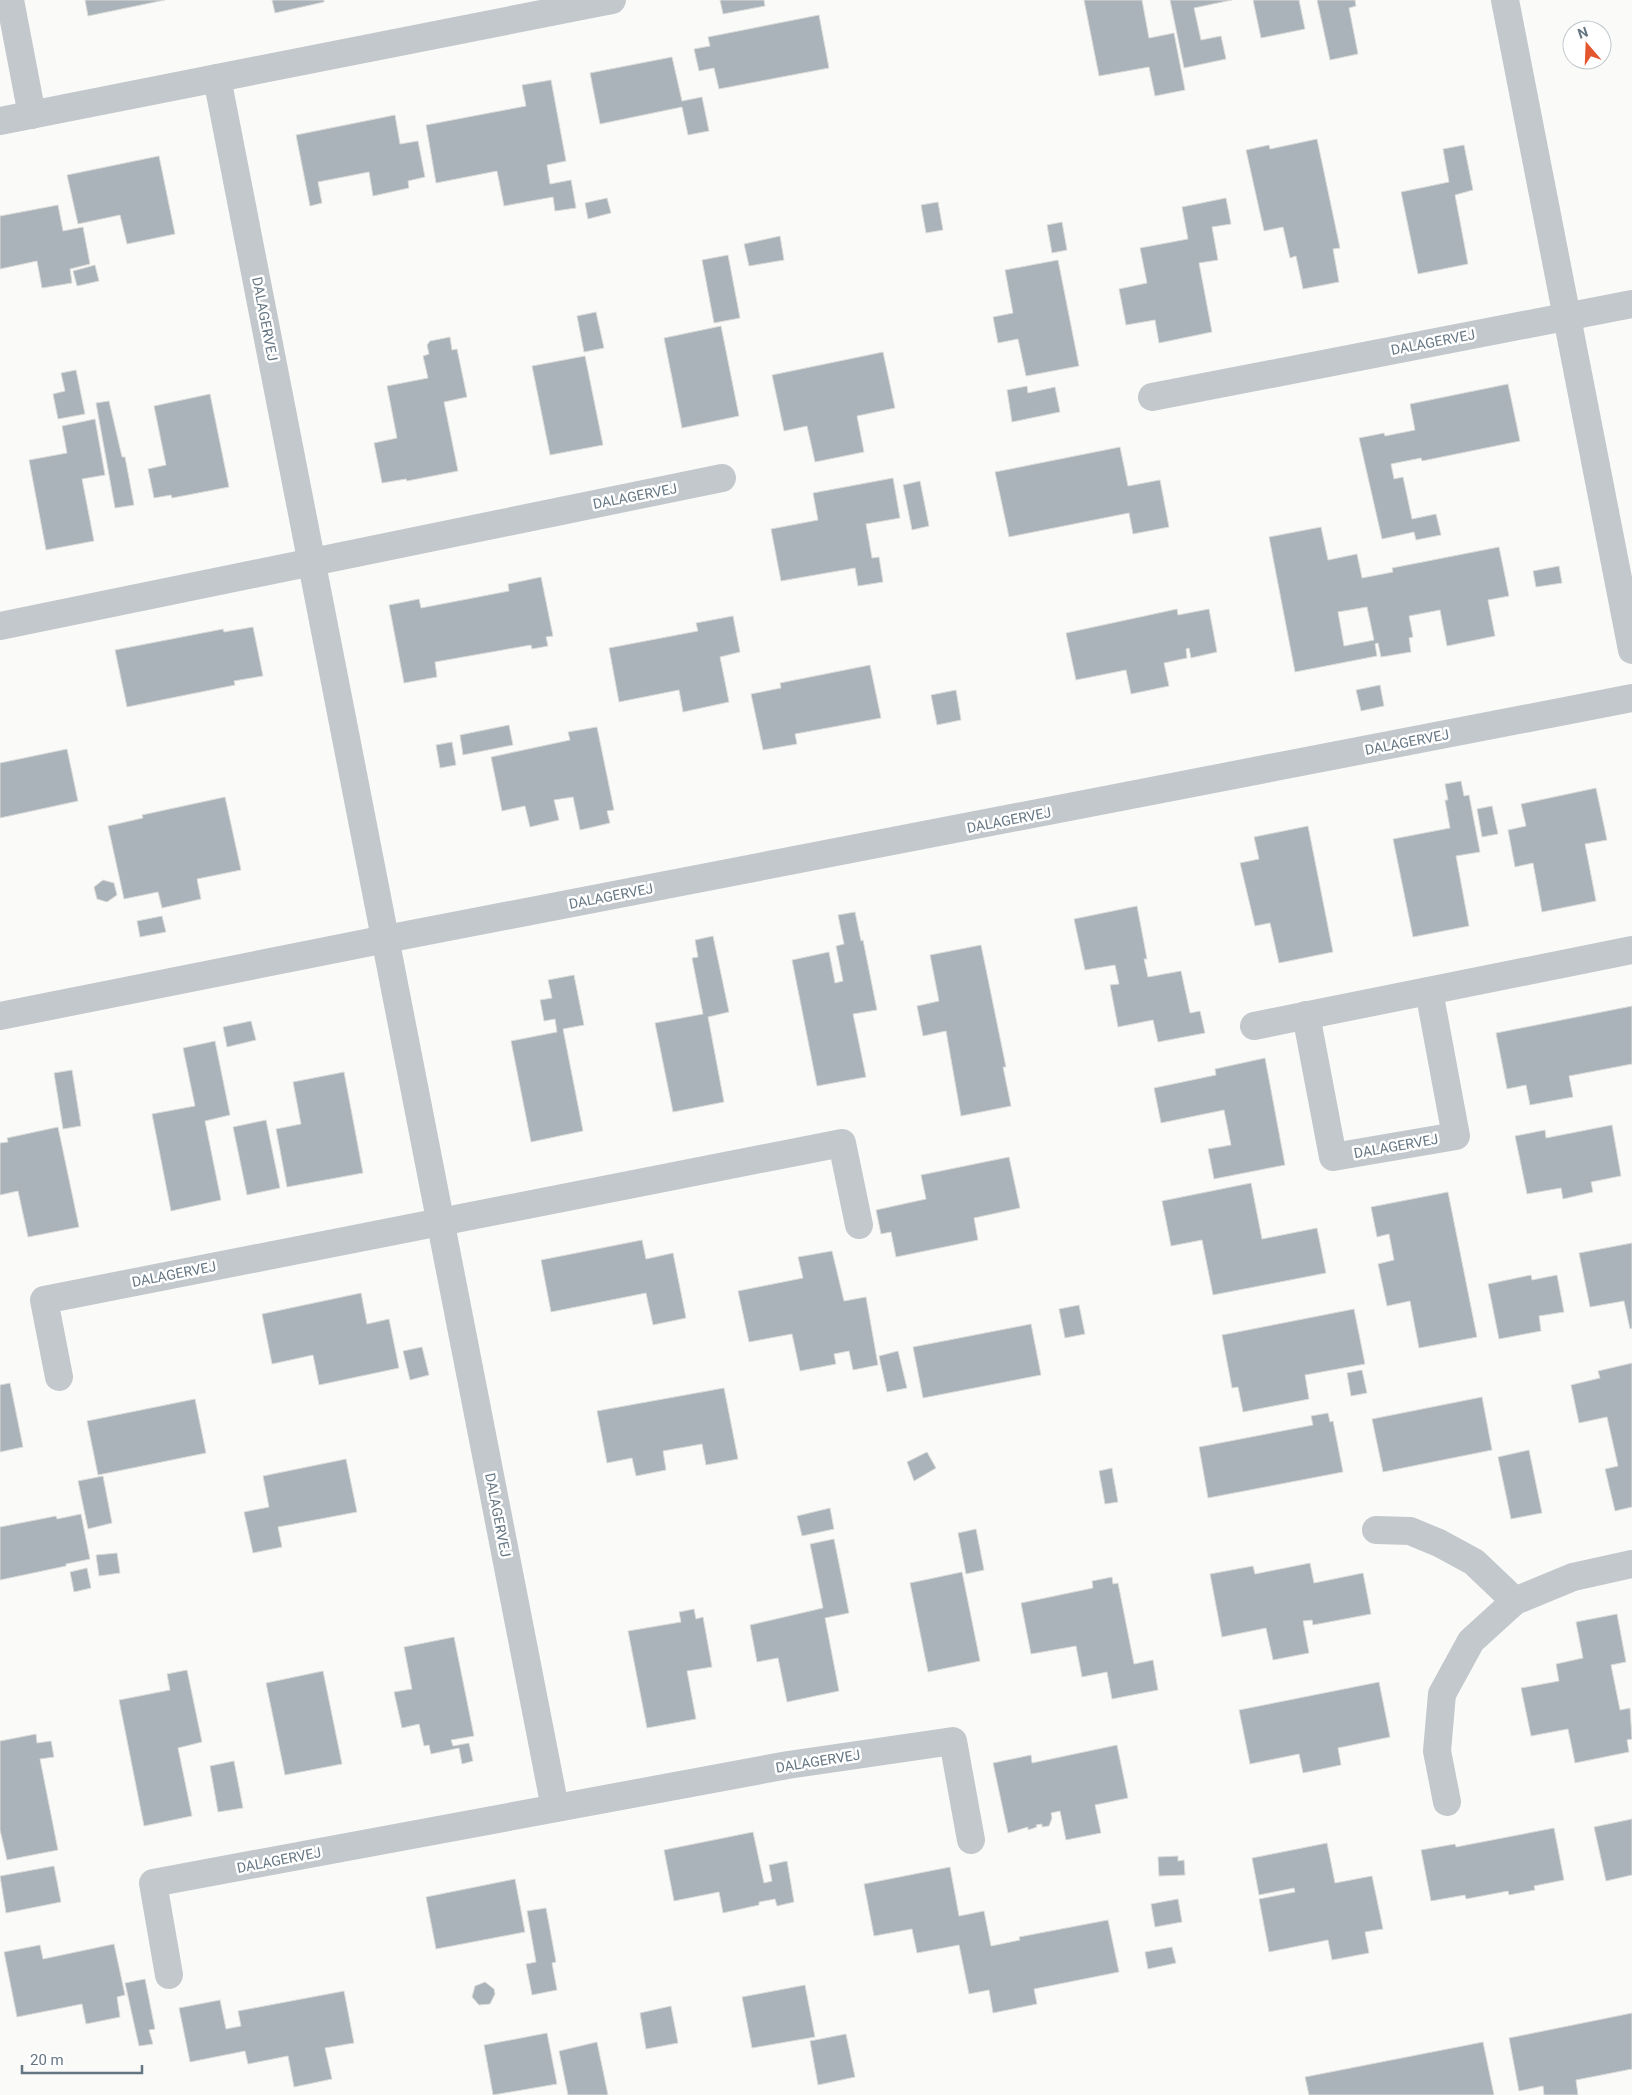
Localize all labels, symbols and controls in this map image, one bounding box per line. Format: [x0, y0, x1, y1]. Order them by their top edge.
north arrow [1562, 20, 1612, 70]
text: N [1575, 24, 1590, 42]
street label: DALAGERVEJ [249, 276, 281, 362]
street label: DALAGERVEJ [1390, 326, 1476, 358]
street label: DALAGERVEJ [592, 480, 678, 512]
street label: DALAGERVEJ [1364, 726, 1450, 758]
street label: DALAGERVEJ [966, 804, 1052, 836]
street label: DALAGERVEJ [568, 880, 654, 912]
street label: DALAGERVEJ [1353, 1131, 1439, 1161]
street label: DALAGERVEJ [131, 1258, 217, 1290]
street label: DALAGERVEJ [482, 1472, 514, 1558]
street label: DALAGERVEJ [775, 1746, 861, 1776]
street label: DALAGERVEJ [236, 1844, 322, 1876]
scale bar [22, 2042, 142, 2074]
text: 20 m [30, 2051, 64, 2069]

